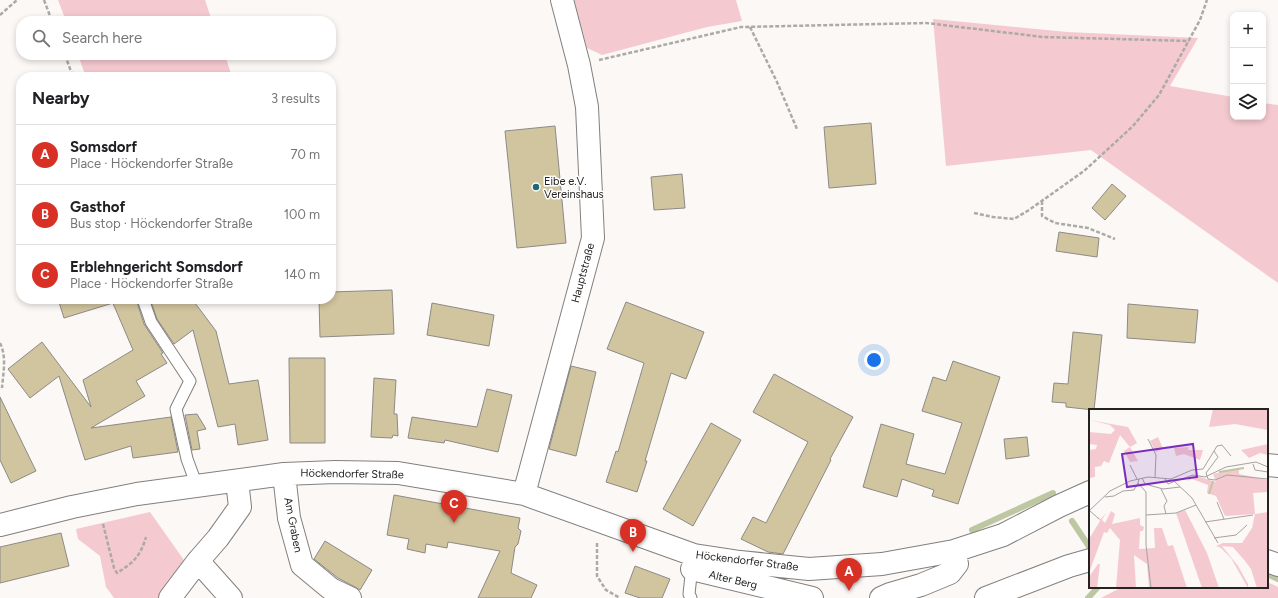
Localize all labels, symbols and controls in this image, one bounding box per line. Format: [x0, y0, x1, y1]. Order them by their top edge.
map controls [1230, 12, 1266, 120]
button: + [1230, 12, 1266, 48]
search box [16, 16, 336, 60]
icon: search [30, 27, 52, 49]
text: Search here [62, 29, 142, 47]
button: − [1230, 48, 1266, 84]
button: layers [1230, 84, 1266, 120]
text: Nearby [32, 88, 90, 108]
text: 3 results [271, 91, 320, 106]
text: Somsdorf [70, 138, 137, 156]
text: A [40, 147, 50, 162]
text: 70 m [290, 147, 320, 162]
text: Place · Höckendorfer Straße [70, 156, 233, 171]
place label: Eibe e.V. Vereinshaus [544, 175, 604, 201]
marker: Eibe e.V. Vereinshaus [531, 182, 541, 192]
text: Gasthof [70, 198, 125, 216]
text: B [41, 207, 49, 222]
text: 100 m [284, 207, 320, 222]
text: Bus stop · Höckendorfer Straße [70, 216, 253, 231]
street label: Hauptstraße [569, 242, 597, 304]
text: Erblehngericht Somsdorf [70, 258, 243, 276]
text: C [40, 267, 50, 282]
text: 140 m [284, 267, 320, 282]
text: Place · Höckendorfer Straße [70, 276, 233, 291]
your location [864, 350, 884, 370]
inset map [1089, 409, 1268, 588]
street label: Höckendorfer Straße [300, 467, 404, 481]
pin: C [441, 490, 467, 523]
street label: Am Graben [281, 496, 305, 554]
pin: B [620, 519, 646, 552]
street label: Höckendorfer Straße [695, 548, 799, 574]
pin: A [836, 558, 862, 591]
street label: Alter Berg [707, 568, 759, 592]

